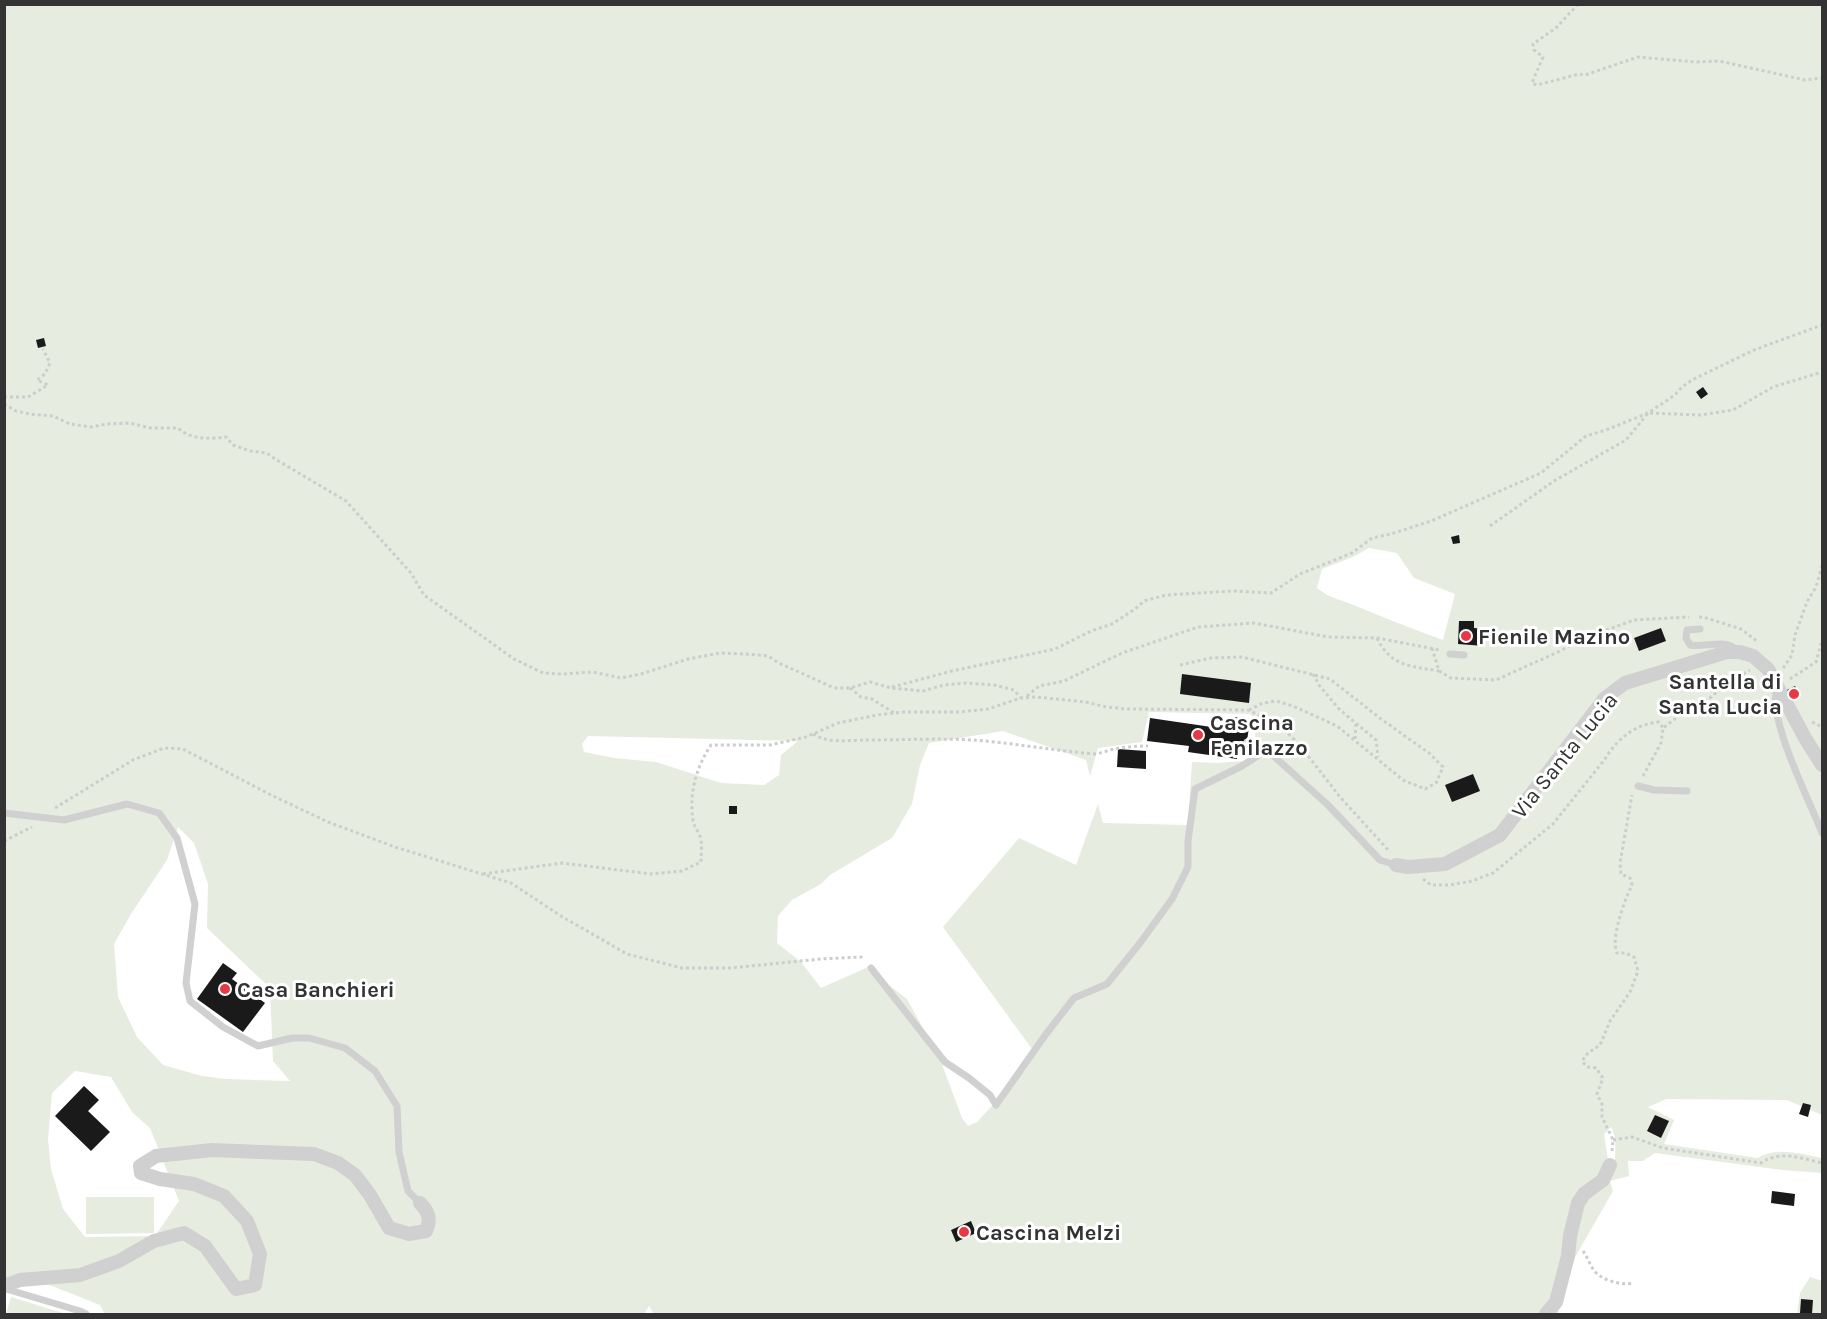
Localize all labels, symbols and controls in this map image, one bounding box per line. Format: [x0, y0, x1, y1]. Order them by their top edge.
place label: Fienile Mazino [1478, 624, 1630, 650]
marker: Fienile Mazino [1459, 629, 1473, 643]
place label: Santella di Santa Lucia [1658, 669, 1782, 720]
marker: Santella di Santa Lucia [1787, 687, 1801, 701]
street label: Via Santa Lucia [1506, 688, 1623, 824]
place label: Cascina Fenilazzo [1210, 710, 1308, 761]
marker: Cascina Fenilazzo [1191, 728, 1205, 742]
place label: Casa Banchieri [237, 977, 395, 1003]
marker: Casa Banchieri [218, 982, 232, 996]
place label: Cascina Melzi [976, 1220, 1121, 1246]
marker: Cascina Melzi [957, 1225, 971, 1239]

